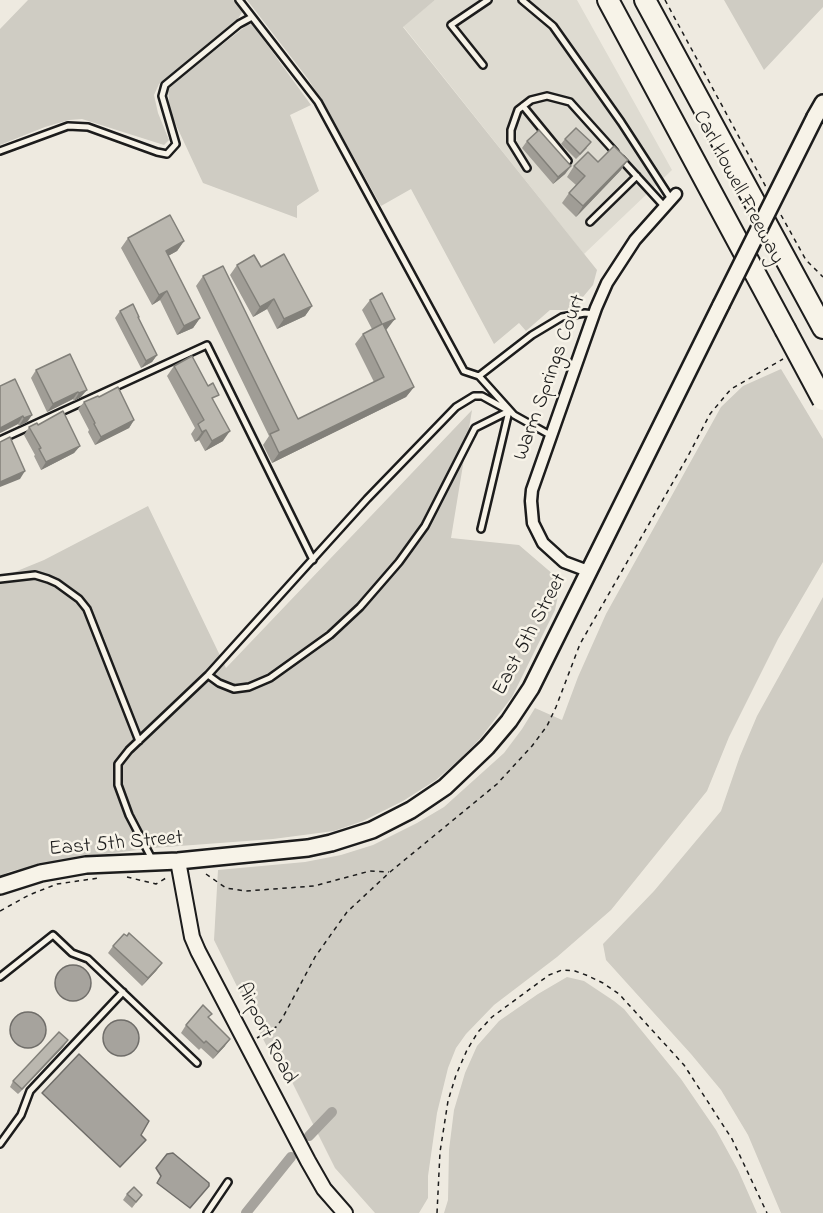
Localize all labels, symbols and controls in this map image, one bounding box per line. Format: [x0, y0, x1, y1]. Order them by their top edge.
street label: Carl Howell Freeway [686, 107, 788, 269]
street label: Warm Springs Court [509, 292, 593, 464]
street label: East 5th Street [488, 570, 574, 700]
street label: East 5th Street [48, 827, 184, 863]
street label: Airport Road [229, 979, 301, 1089]

